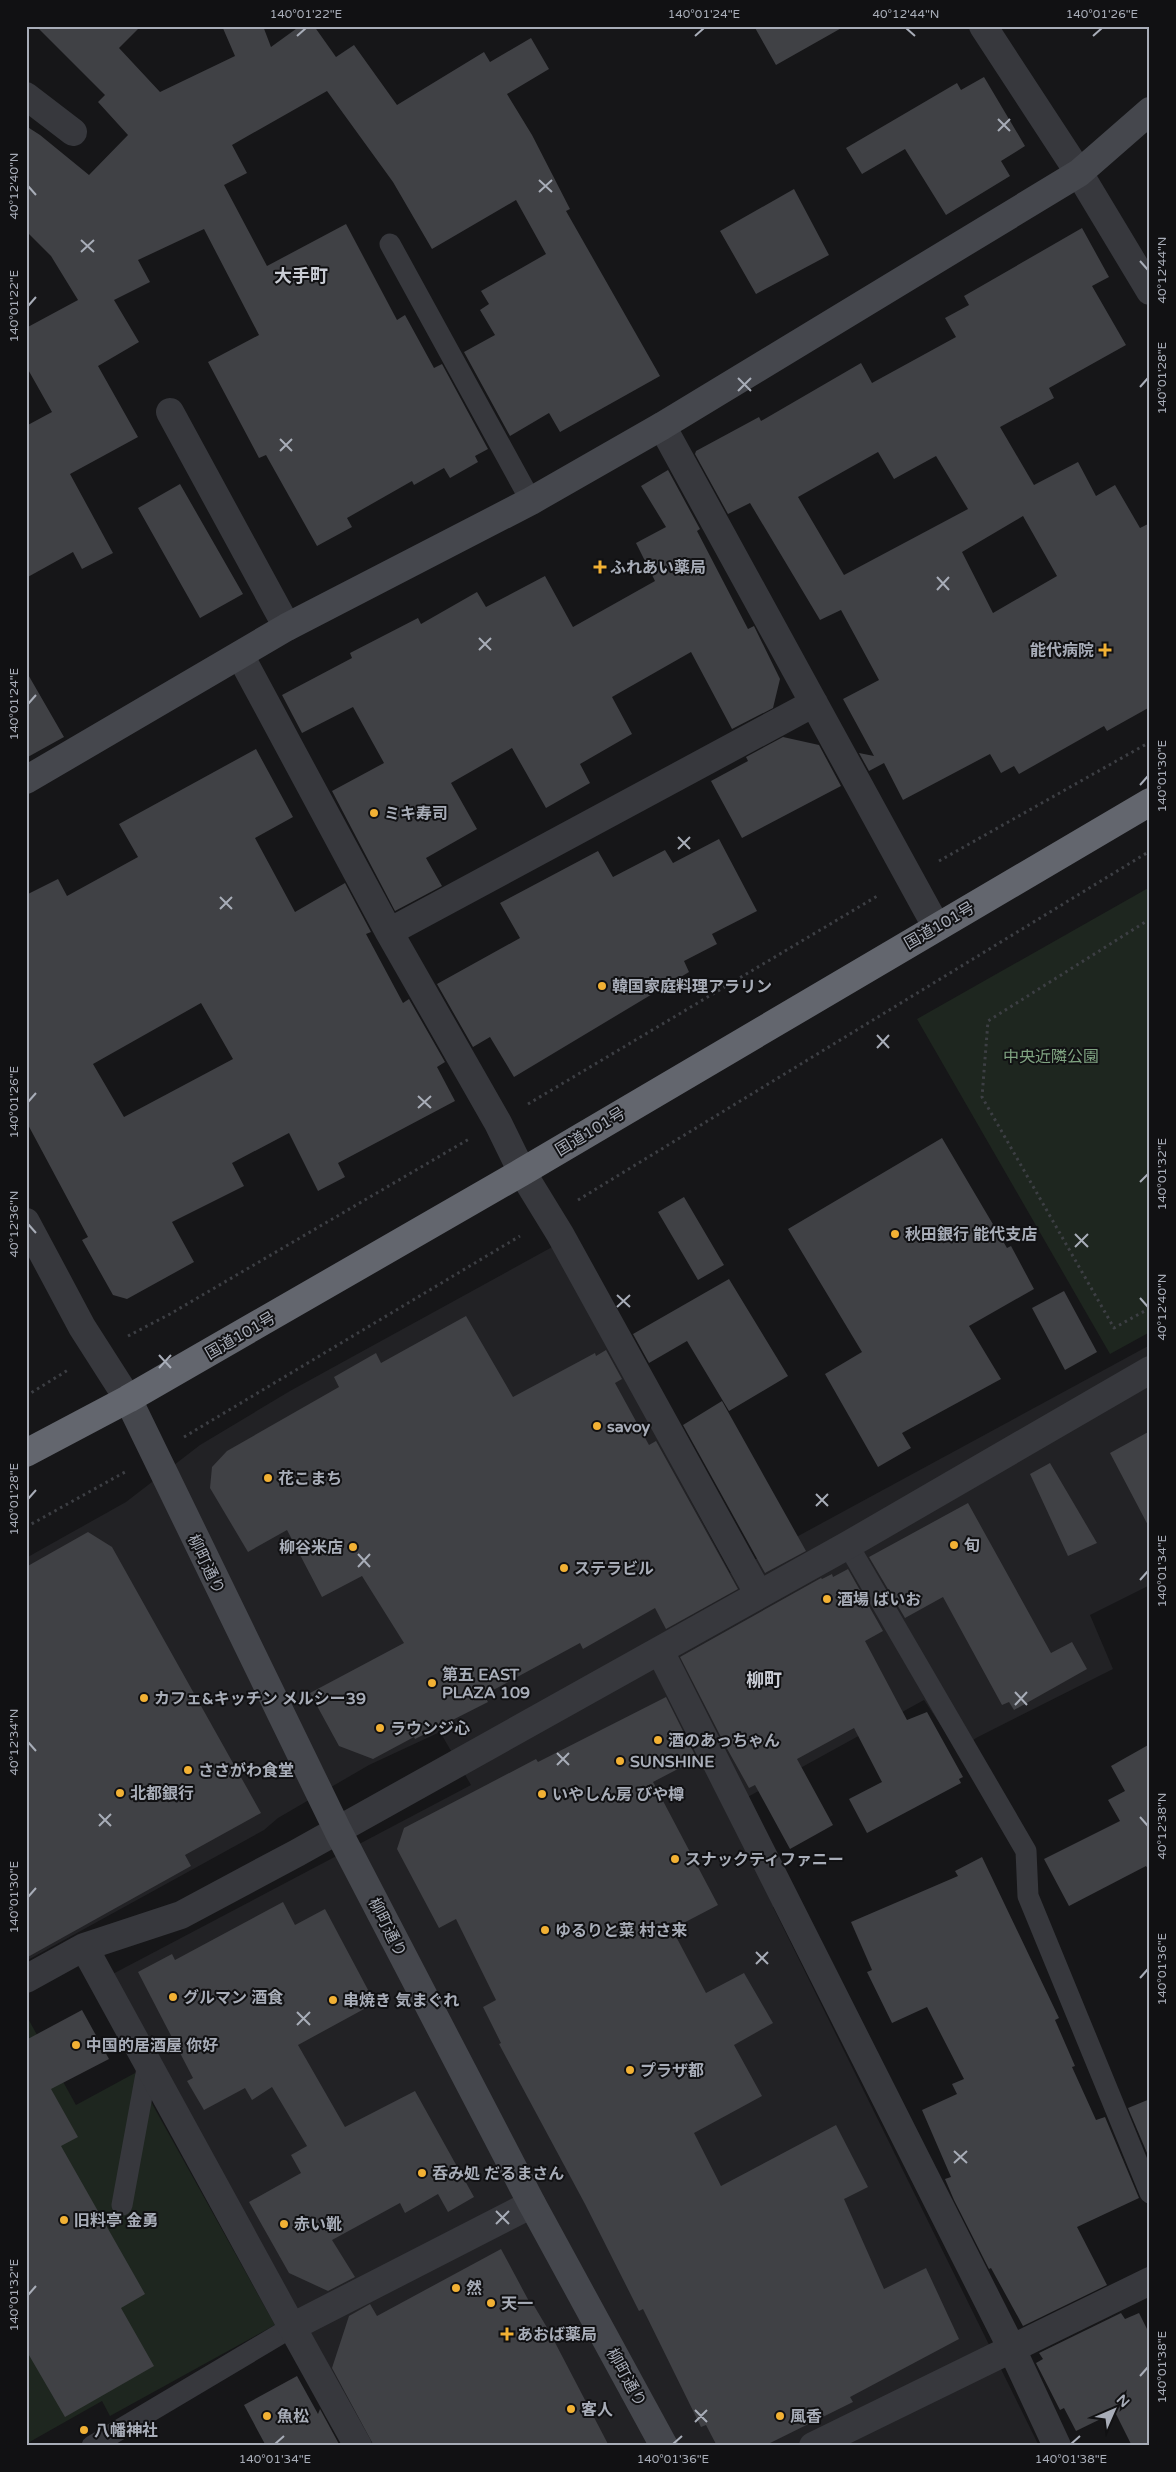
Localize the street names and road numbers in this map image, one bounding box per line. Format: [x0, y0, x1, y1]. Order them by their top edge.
street label: 国道101号 [901, 898, 978, 954]
street label: 国道101号 [552, 1103, 629, 1161]
street label: 国道101号 [202, 1308, 279, 1364]
street label: 柳町通り [183, 1531, 229, 1598]
street label: 柳町通り [364, 1894, 411, 1961]
street label: 柳町通り [602, 2345, 650, 2410]

